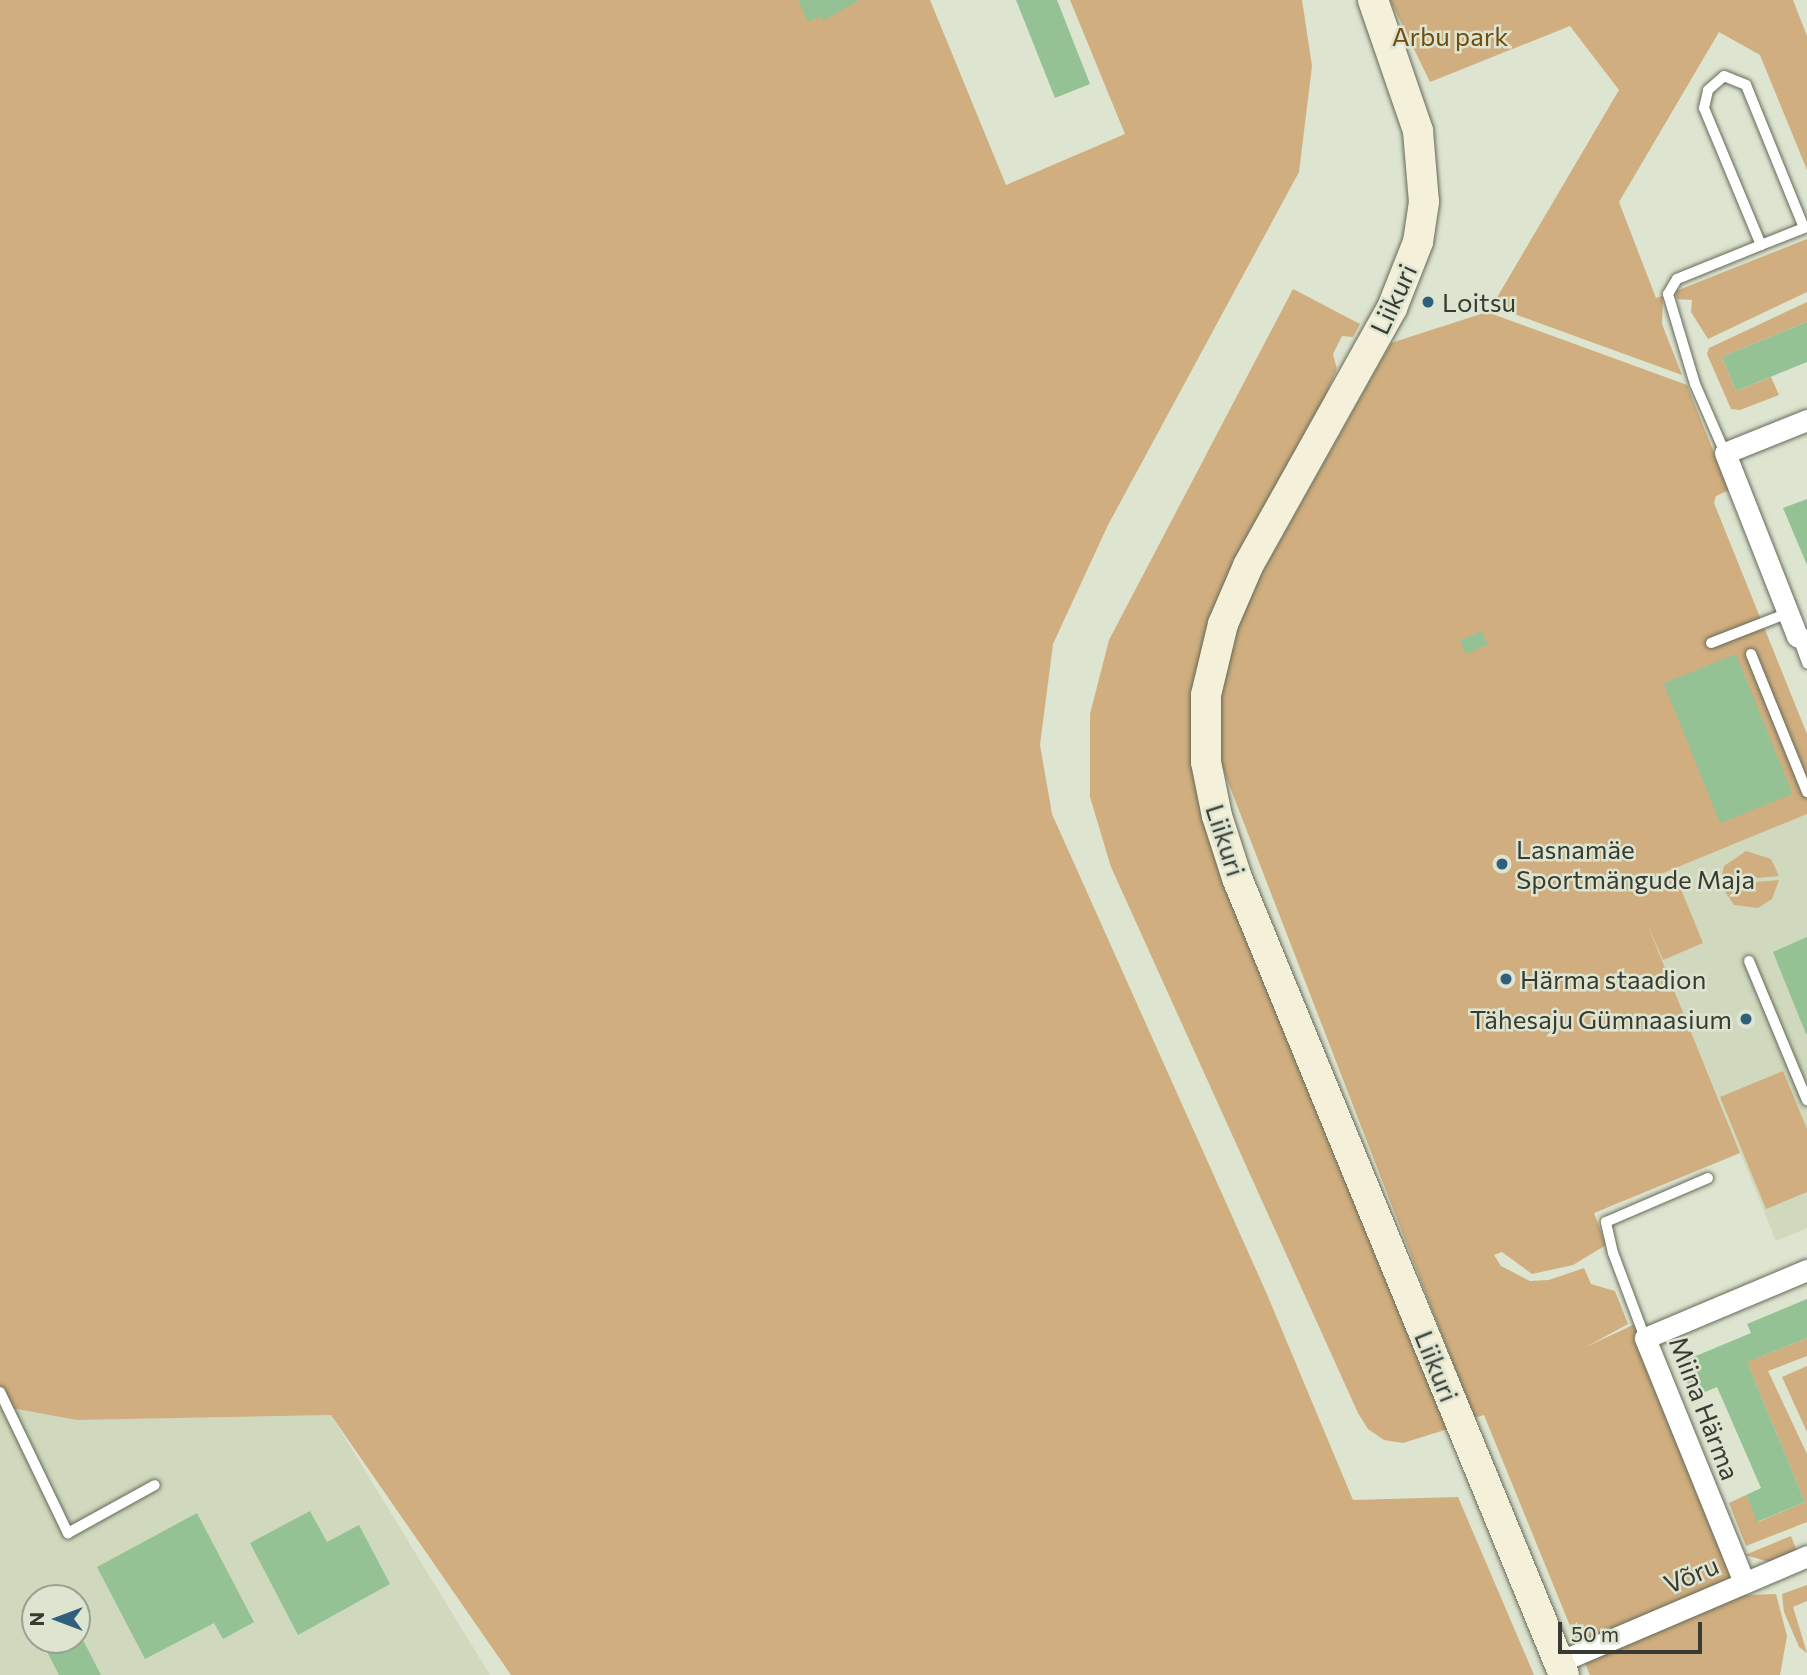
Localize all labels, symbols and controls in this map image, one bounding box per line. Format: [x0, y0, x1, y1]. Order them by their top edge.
park label: Arbu park [1392, 20, 1508, 52]
street label: Liikuri [1363, 259, 1423, 339]
place label: Loitsu [1442, 286, 1516, 318]
marker: Loitsu [1420, 294, 1436, 310]
street label: Liikuri [1200, 800, 1252, 880]
place label: Lasnamäe Sportmängude Maja [1516, 833, 1755, 894]
marker: Lasnamäe Sportmängude Maja [1494, 856, 1510, 872]
place label: Härma staadion [1520, 963, 1706, 995]
marker: Härma staadion [1498, 971, 1514, 987]
place label: Tähesaju Gümnaasium [1470, 1003, 1732, 1035]
marker: Tähesaju Gümnaasium [1738, 1011, 1754, 1027]
street label: Liikuri [1409, 1326, 1465, 1406]
street label: Miina Härma [1663, 1332, 1747, 1484]
street label: Võru [1659, 1549, 1723, 1599]
north arrow [21, 1584, 91, 1654]
scale bar [1562, 1608, 1706, 1652]
text: N [25, 1612, 48, 1626]
text: 50 m [1571, 1621, 1619, 1646]

